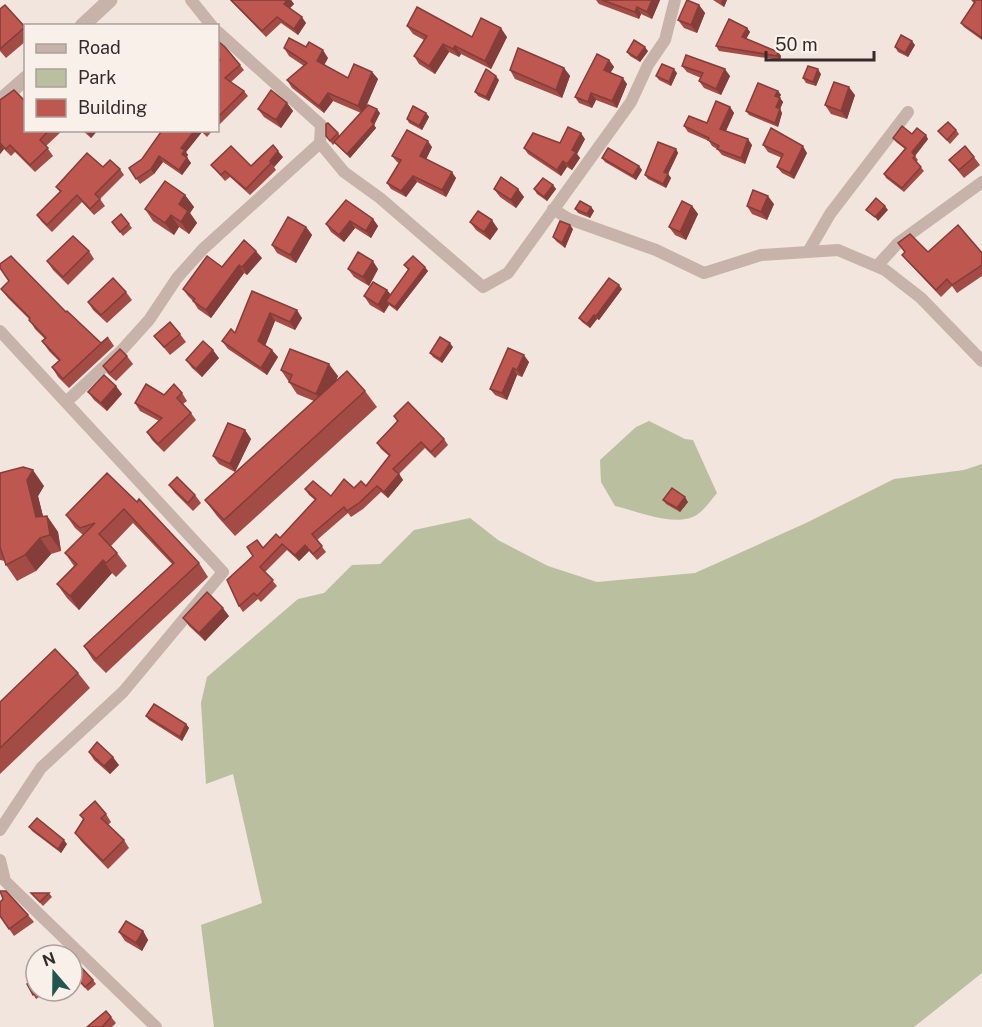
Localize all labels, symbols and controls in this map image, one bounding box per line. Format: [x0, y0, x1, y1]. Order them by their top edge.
legend [24, 24, 219, 132]
scale bar [766, 24, 874, 62]
text: 50 m [775, 34, 818, 55]
text: Road [78, 37, 121, 58]
text: Park [78, 67, 116, 88]
text: Building [78, 97, 147, 118]
north arrow [24, 943, 84, 1003]
text: N [40, 948, 58, 970]

